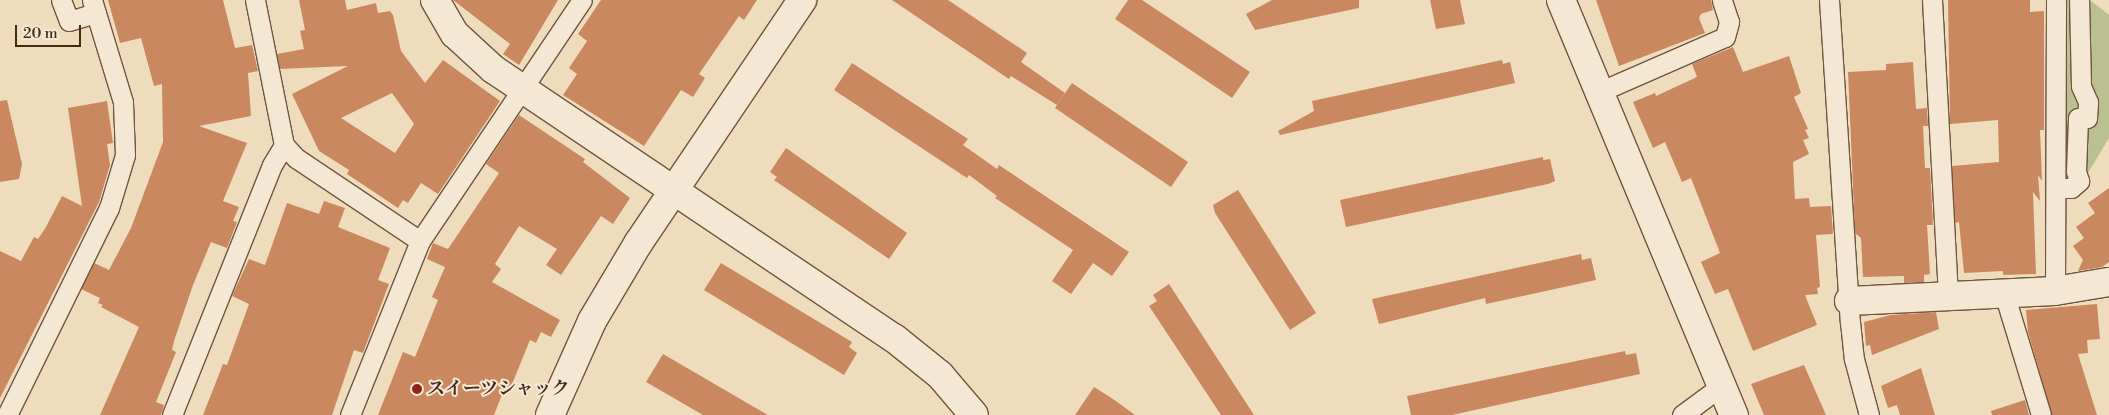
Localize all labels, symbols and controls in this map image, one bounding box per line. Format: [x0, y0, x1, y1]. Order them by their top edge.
scale bar [18, 15, 84, 47]
text: 20 m [23, 24, 58, 43]
place label: スイーツシャック [427, 378, 571, 400]
marker: スイーツシャック [411, 383, 423, 395]

